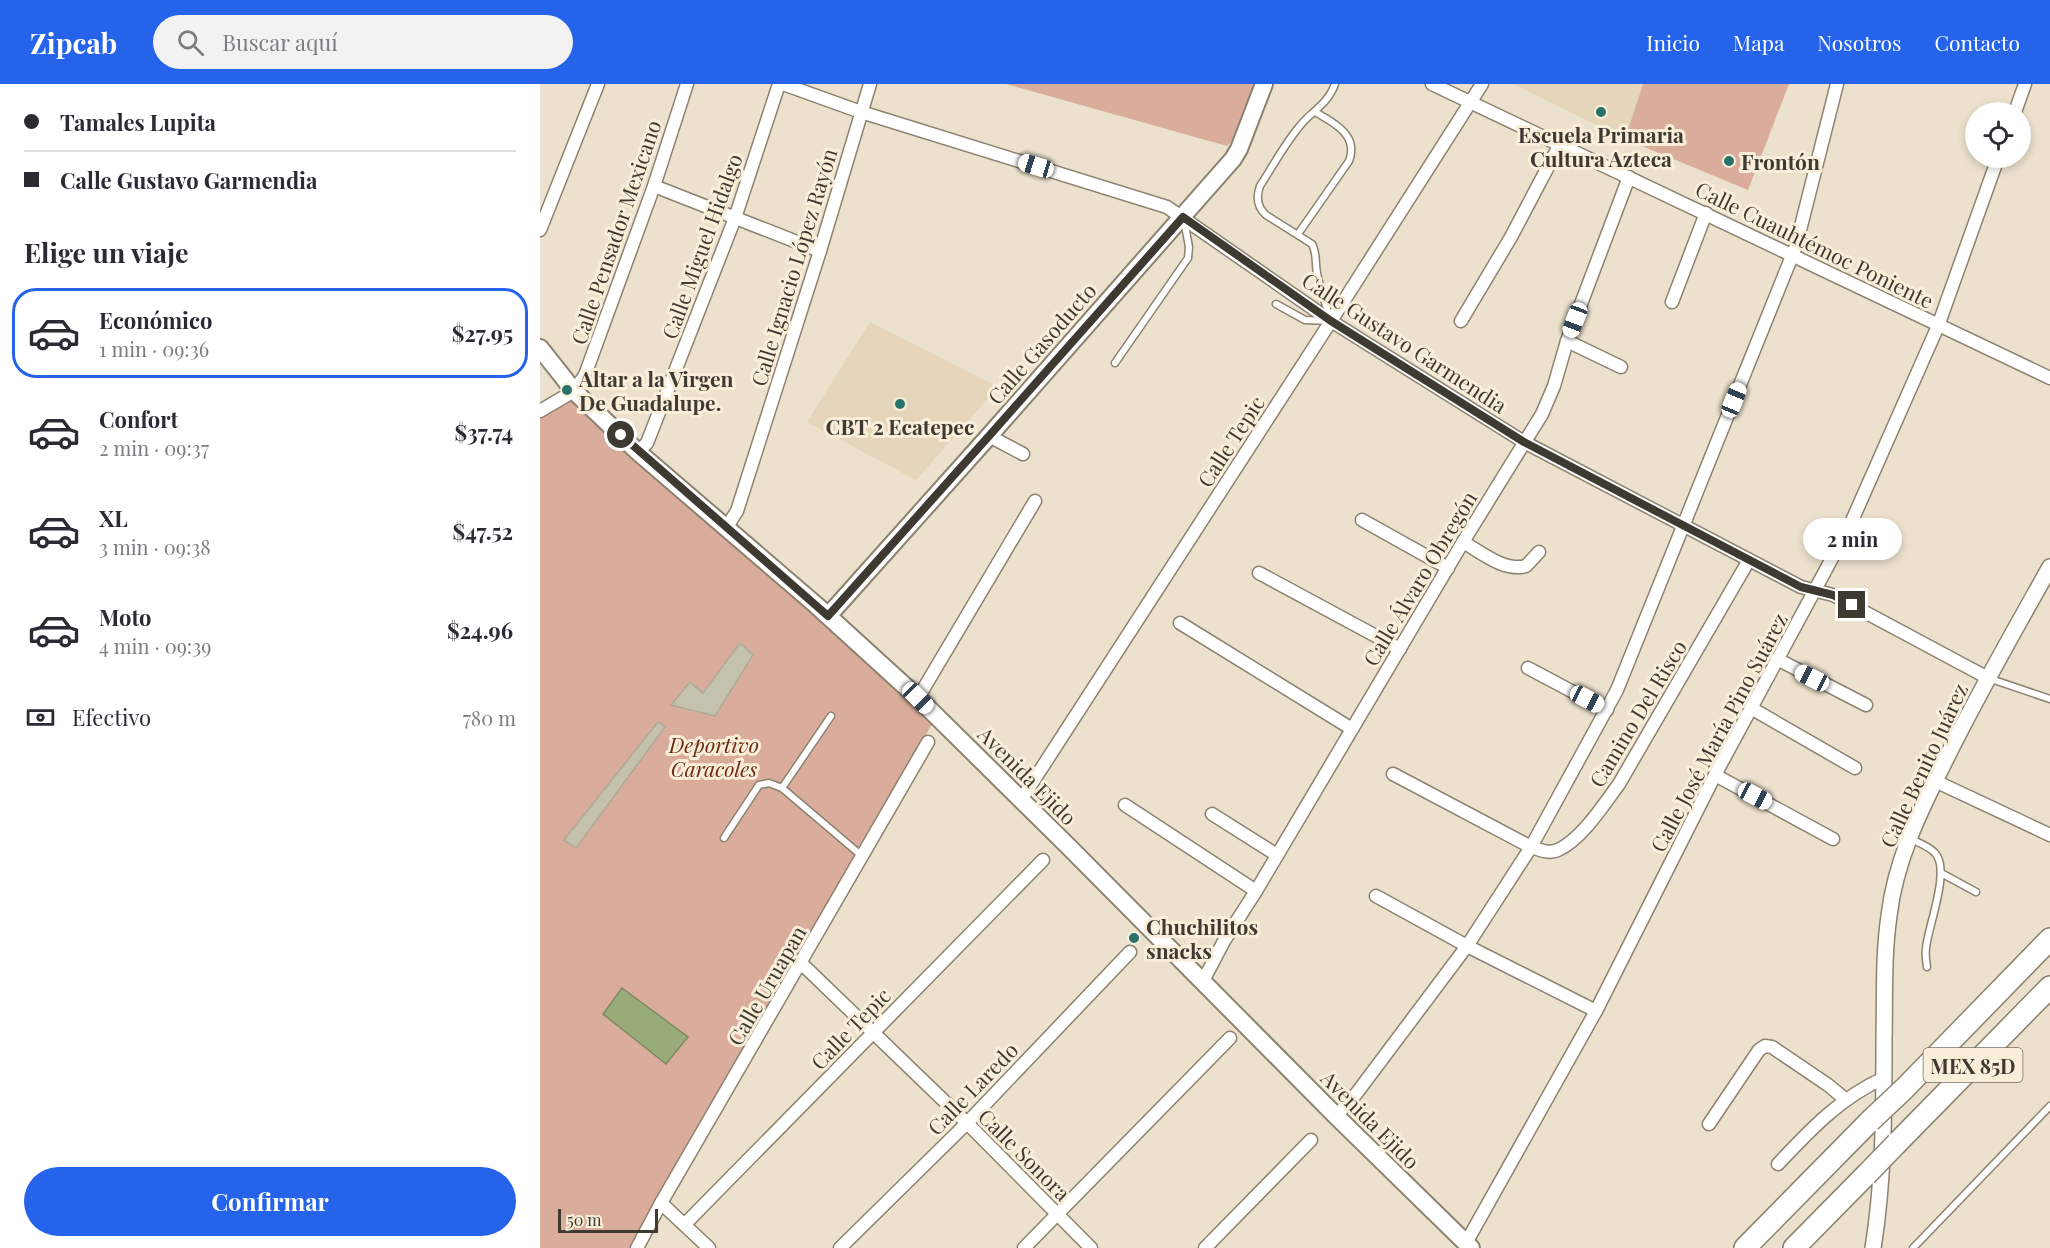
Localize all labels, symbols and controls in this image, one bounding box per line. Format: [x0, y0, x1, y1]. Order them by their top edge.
search box [153, 15, 573, 69]
text: Zipcab [30, 24, 117, 61]
icon: search [174, 26, 207, 59]
text: Buscar aquí [222, 27, 338, 57]
text: Inicio [1646, 28, 1700, 56]
text: Mapa [1733, 28, 1784, 56]
text: Nosotros [1817, 28, 1901, 56]
text: Contacto [1934, 28, 2020, 56]
map controls [1965, 102, 2031, 168]
button: locate [1965, 102, 2031, 168]
marker: Escuela Primaria Cultura Azteca [1594, 105, 1608, 119]
text: Tamales Lupita [60, 107, 216, 137]
street label: Calle Pensador Mexicano [563, 116, 667, 348]
place label: Escuela Primaria Cultura Azteca [1518, 120, 1684, 172]
street label: Calle Ignacio López Rayón [744, 144, 843, 389]
place label: Frontón [1741, 147, 1820, 175]
street label: Calle Miguel Hidalgo [654, 149, 748, 343]
car [1016, 152, 1056, 180]
marker: Frontón [1722, 154, 1736, 168]
text: Calle Gustavo Garmendia [60, 165, 317, 195]
street label: Calle Cuauhtémoc Poniente [1691, 174, 1939, 314]
text: Elige un viaje [24, 234, 189, 270]
street label: Calle Gustavo Garmendia [1297, 265, 1513, 419]
street label: Calle Gasoducto [981, 276, 1101, 410]
car [1560, 300, 1590, 340]
text: Económico [99, 305, 212, 335]
icon: car [27, 306, 81, 360]
text: $27.95 [452, 318, 513, 348]
text: 1 min · 09:36 [99, 335, 209, 362]
place label: Altar a la Virgen De Guadalupe. [578, 364, 733, 416]
car [1719, 380, 1749, 420]
marker: Altar a la Virgen De Guadalupe. [560, 383, 574, 397]
street label: Calle Tepic [1190, 390, 1270, 492]
marker: CBT 2 Ecatepec [893, 397, 907, 411]
text: Confort [99, 404, 178, 434]
icon: car [27, 405, 81, 459]
place label: CBT 2 Ecatepec [826, 412, 974, 440]
text: $37.74 [455, 417, 513, 447]
route start [607, 421, 634, 448]
text: 2 min · 09:37 [99, 434, 209, 461]
street label: Calle Álvaro Obregón [1356, 485, 1483, 671]
text: XL [99, 503, 128, 533]
icon: car [27, 504, 81, 558]
text: $47.52 [453, 516, 513, 546]
callout: 2 min [1802, 518, 1902, 560]
text: 2 min [1827, 525, 1878, 552]
text: 3 min · 09:38 [99, 533, 211, 560]
route end [1838, 591, 1865, 618]
text: Moto [99, 602, 152, 632]
icon: car [27, 603, 81, 657]
street label: Calle José María Pino Suárez [1643, 608, 1793, 856]
text: $24.96 [447, 615, 513, 645]
text: 4 min · 09:39 [99, 632, 211, 659]
street label: Camino Del Risco [1582, 634, 1692, 792]
car [1792, 662, 1832, 694]
street label: Calle Benito Juárez [1873, 678, 1973, 852]
car [899, 679, 937, 717]
car [1567, 683, 1607, 715]
icon: cash [24, 701, 57, 734]
text: Efectivo [72, 702, 151, 732]
text: 780 m [463, 704, 516, 731]
street label: Avenida Ejido [972, 719, 1083, 830]
park label: Deportivo Caracoles [668, 730, 759, 782]
car [1735, 780, 1775, 812]
place label: Chuchilitos snacks [1146, 912, 1258, 964]
street label: Calle Uruapan [720, 920, 812, 1050]
marker: Chuchilitos snacks [1127, 931, 1141, 945]
street label: Calle Tepic [804, 981, 896, 1075]
street label: Calle Laredo [921, 1036, 1023, 1140]
road number: MEX 85D [1924, 1048, 2022, 1082]
street label: Avenida Ejido [1315, 1063, 1426, 1174]
street label: Calle Sonora [973, 1102, 1077, 1206]
button: Confirmar [24, 1167, 516, 1236]
scale bar [558, 1206, 658, 1234]
text: 50 m [567, 1209, 601, 1230]

